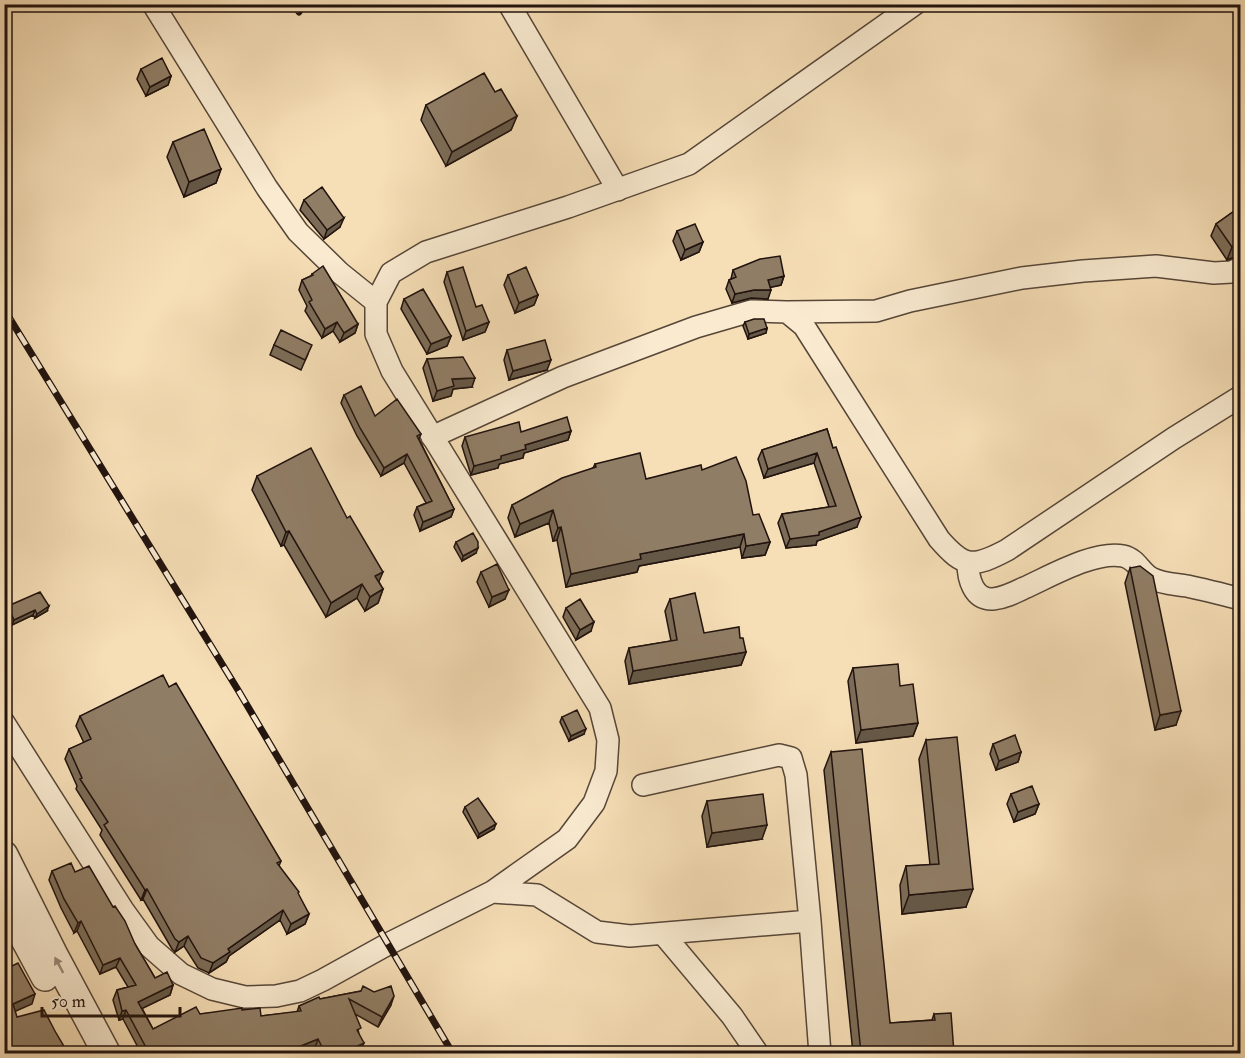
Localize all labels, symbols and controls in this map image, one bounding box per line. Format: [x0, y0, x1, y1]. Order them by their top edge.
one-way arrow [54, 956, 64, 973]
scale bar [42, 980, 180, 1018]
text: 50 m [51, 990, 86, 1013]

